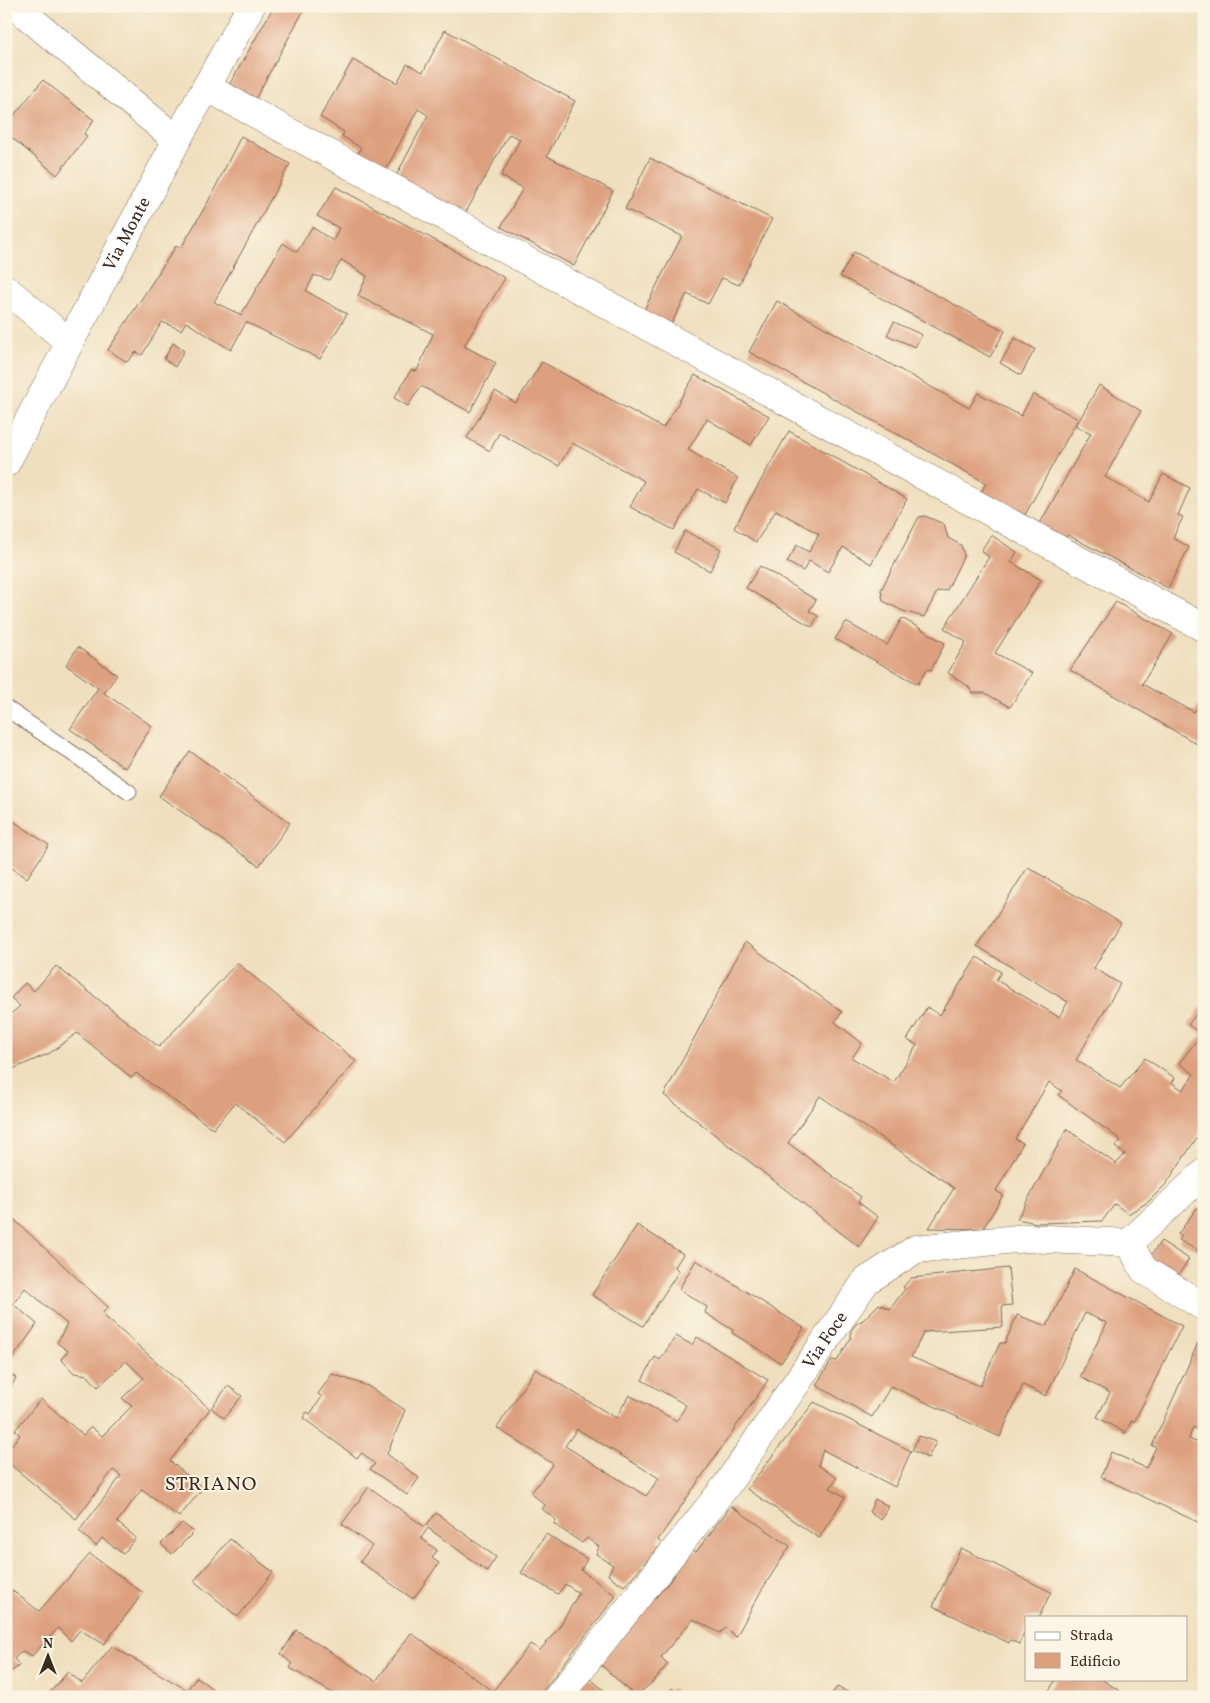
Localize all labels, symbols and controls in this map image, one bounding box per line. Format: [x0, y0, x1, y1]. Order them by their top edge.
street label: Via Monte [97, 193, 157, 276]
street label: Via Foce [797, 1307, 854, 1374]
district label: STRIANO [165, 1471, 257, 1499]
legend [1025, 1616, 1188, 1680]
text: Strada [1070, 1626, 1113, 1647]
north arrow [22, 1630, 72, 1680]
text: N [43, 1635, 53, 1654]
text: Edificio [1070, 1652, 1121, 1673]

